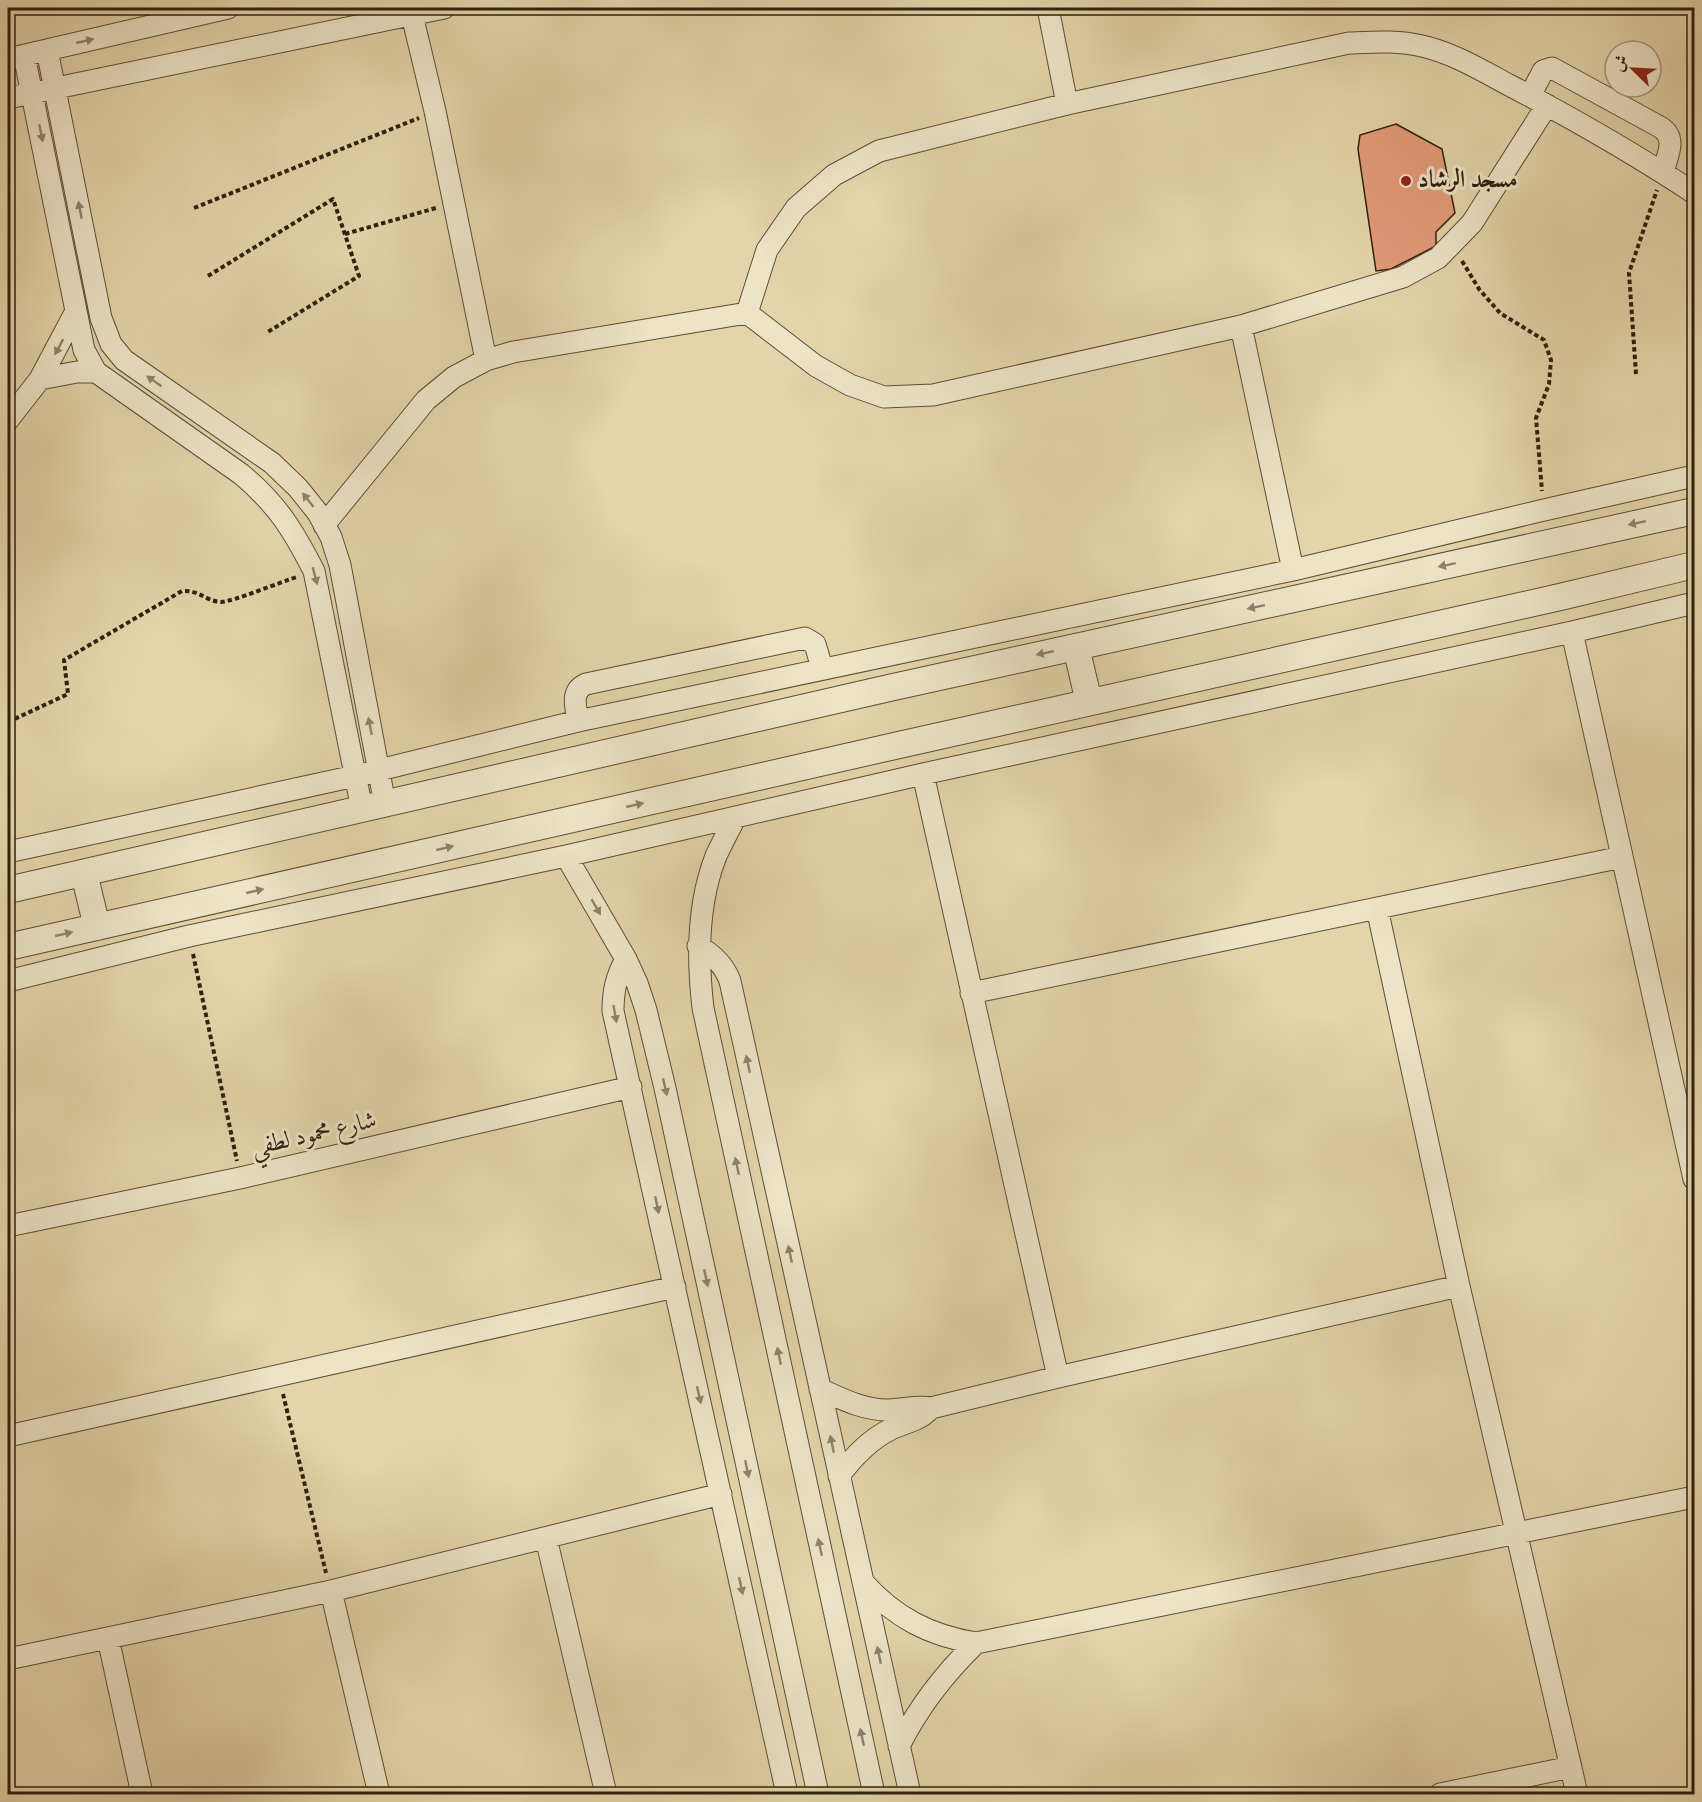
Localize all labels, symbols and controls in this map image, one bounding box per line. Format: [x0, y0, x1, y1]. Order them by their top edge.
one-way arrow [76, 35, 94, 45]
north arrow [1603, 39, 1663, 99]
text: ش [1608, 52, 1635, 76]
one-way arrow [37, 123, 46, 142]
place label: مسجد الرشاد [1418, 164, 1518, 198]
marker: مسجد الرشاد [1399, 174, 1413, 188]
one-way arrow [75, 200, 84, 219]
one-way arrow [54, 338, 64, 355]
one-way arrow [147, 375, 163, 387]
one-way arrow [301, 492, 314, 508]
one-way arrow [1628, 519, 1647, 529]
one-way arrow [1437, 561, 1456, 570]
one-way arrow [311, 567, 320, 585]
one-way arrow [1247, 603, 1266, 612]
one-way arrow [1036, 649, 1055, 659]
one-way arrow [365, 716, 374, 735]
one-way arrow [626, 799, 644, 809]
one-way arrow [436, 842, 454, 852]
one-way arrow [245, 886, 264, 895]
one-way arrow [590, 899, 601, 915]
one-way arrow [55, 929, 74, 939]
one-way arrow [611, 1005, 620, 1024]
one-way arrow [743, 1054, 752, 1073]
one-way arrow [660, 1078, 670, 1097]
street label: شارع محمود لطفي [248, 1104, 381, 1170]
one-way arrow [732, 1156, 742, 1175]
one-way arrow [652, 1196, 662, 1214]
one-way arrow [785, 1244, 794, 1263]
one-way arrow [702, 1269, 711, 1288]
one-way arrow [774, 1347, 783, 1366]
one-way arrow [695, 1386, 704, 1405]
one-way arrow [827, 1435, 836, 1454]
one-way arrow [743, 1459, 752, 1478]
one-way arrow [815, 1537, 824, 1556]
one-way arrow [737, 1576, 746, 1595]
one-way arrow [874, 1646, 883, 1665]
one-way arrow [856, 1728, 866, 1747]

